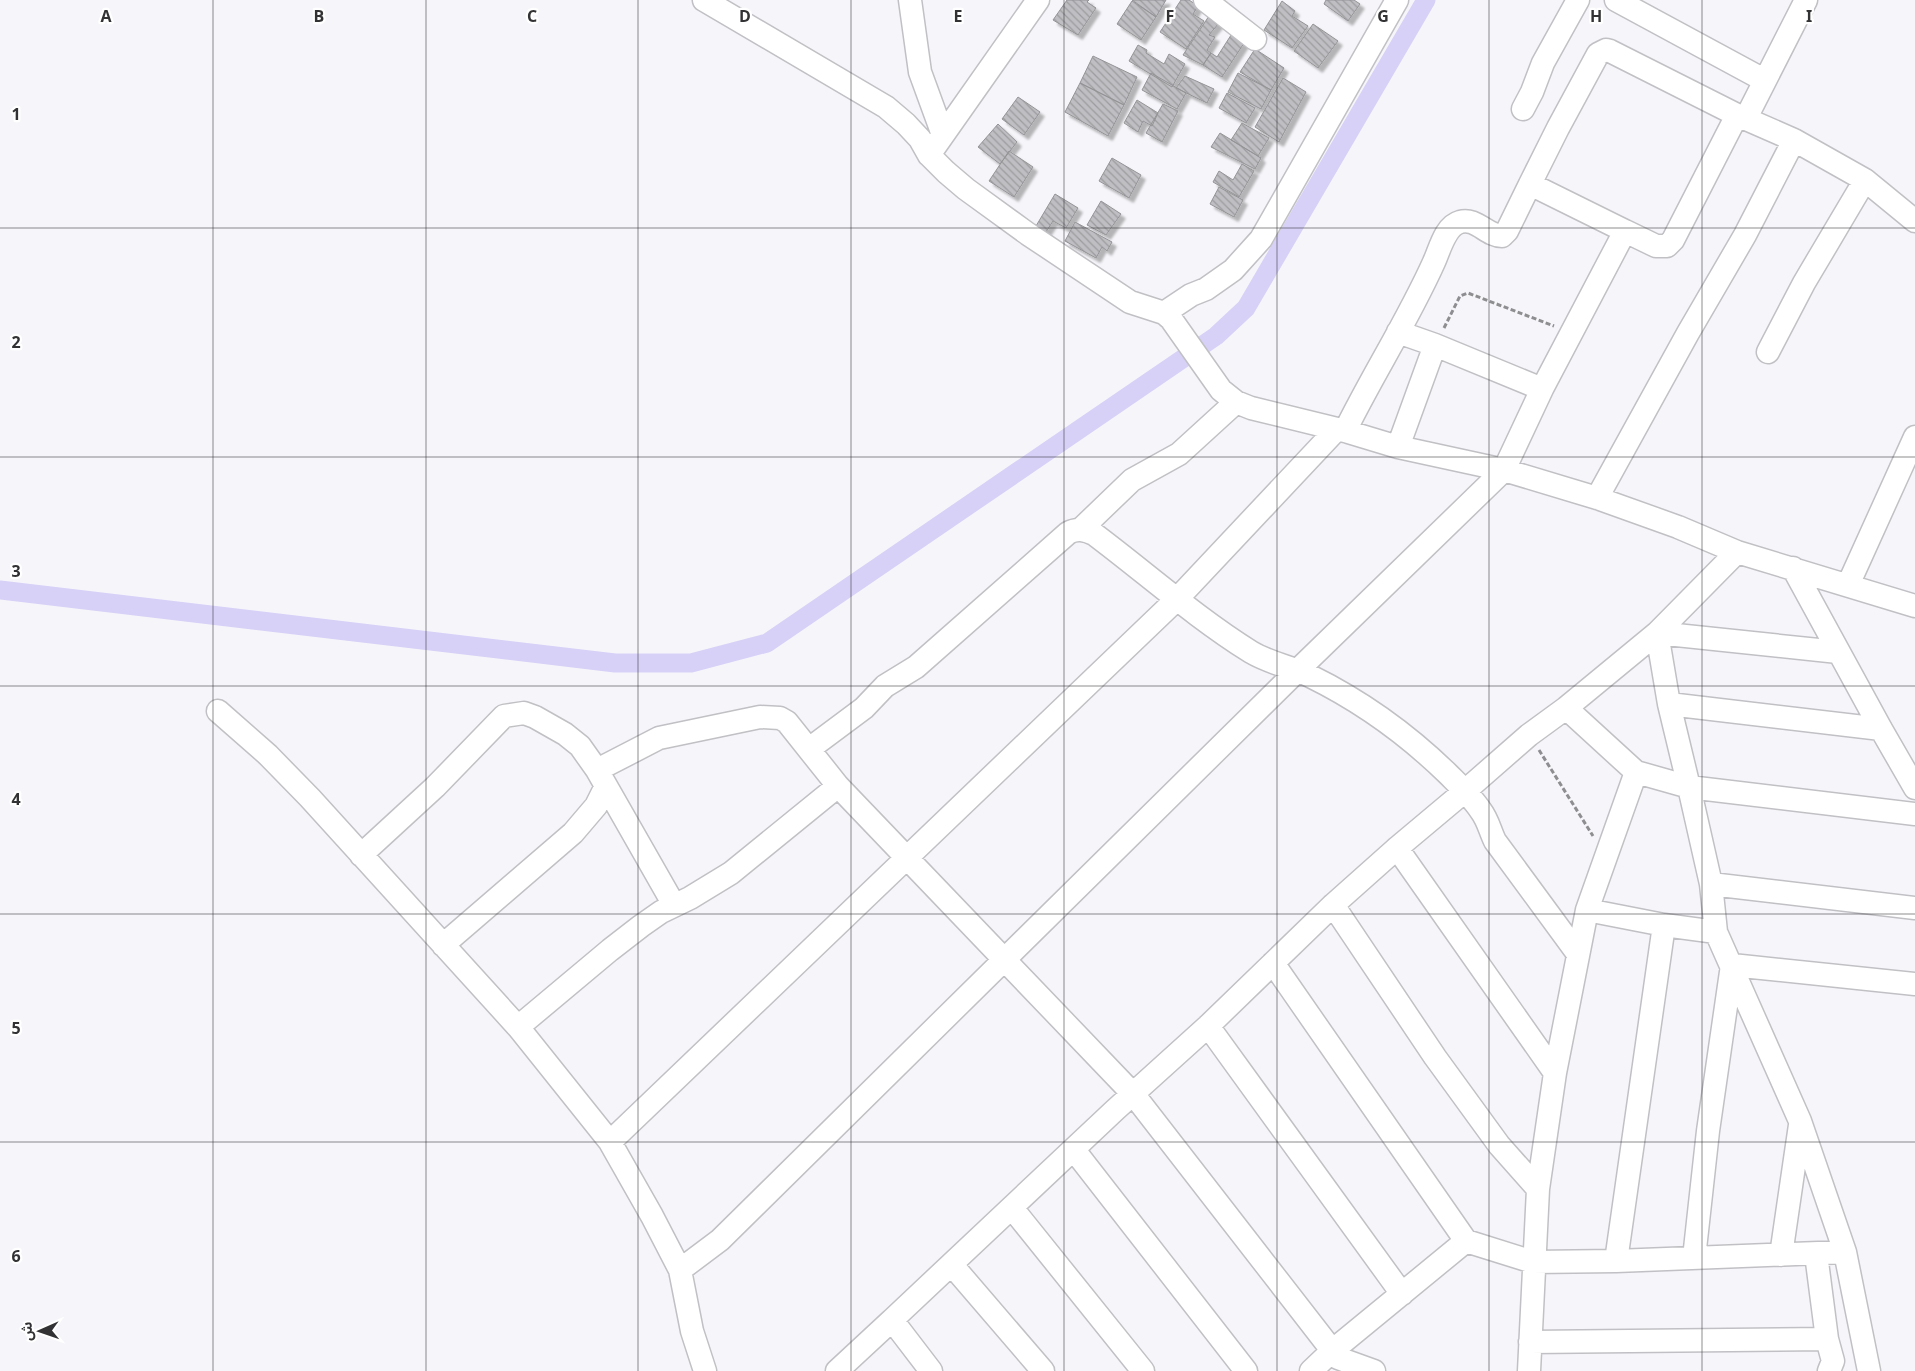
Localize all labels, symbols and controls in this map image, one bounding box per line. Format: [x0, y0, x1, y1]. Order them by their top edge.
text: A [100, 0, 112, 34]
text: B [314, 0, 324, 34]
text: C [527, 0, 537, 34]
text: D [739, 0, 751, 34]
text: E [954, 0, 963, 34]
text: F [1166, 0, 1174, 34]
text: G [1377, 0, 1389, 34]
text: H [1590, 0, 1602, 34]
text: I [1806, 0, 1812, 34]
text: 1 [11, 98, 21, 132]
text: 2 [11, 326, 21, 360]
text: 3 [11, 555, 21, 589]
text: 4 [11, 783, 21, 817]
text: 5 [11, 1012, 21, 1046]
text: 6 [11, 1240, 21, 1274]
north arrow [15, 1306, 65, 1356]
text: ش [13, 1321, 42, 1342]

